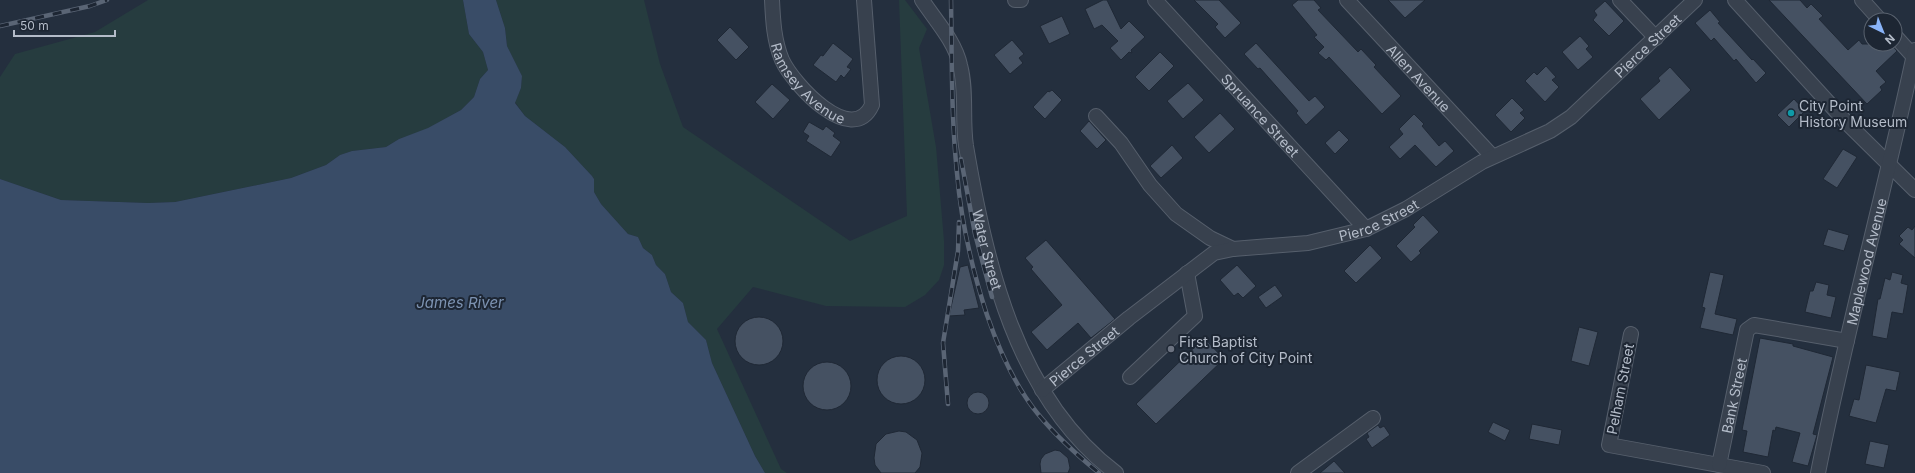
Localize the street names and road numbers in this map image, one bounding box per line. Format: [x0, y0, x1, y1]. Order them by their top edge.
street label: Pierce Street [1610, 9, 1684, 81]
street label: Allen Avenue [1384, 40, 1455, 115]
street label: Ramsey Avenue [768, 41, 848, 127]
street label: Spruance Street [1218, 70, 1303, 160]
street label: Pierce Street [1337, 195, 1422, 244]
street label: Maplewood Avenue [1842, 196, 1889, 327]
street label: Water Street [970, 208, 1007, 292]
street label: Pierce Street [1045, 322, 1122, 389]
street label: Pelham Street [1603, 342, 1637, 436]
street label: Bank Street [1717, 356, 1750, 435]

